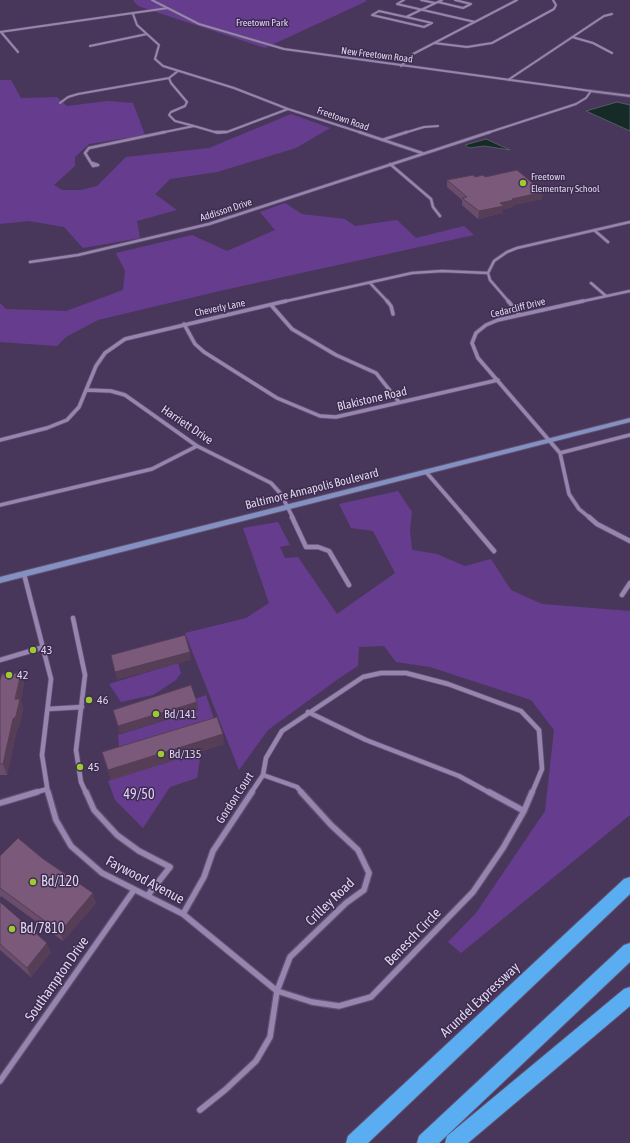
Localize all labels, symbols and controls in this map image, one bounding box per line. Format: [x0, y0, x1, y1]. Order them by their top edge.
park label: Freetown Park [236, 17, 288, 29]
street label: New Freetown Road [340, 45, 414, 65]
street label: Freetown Road [315, 104, 371, 134]
place label: Freetown Elementary School [531, 171, 600, 194]
marker: Freetown Elementary School [518, 178, 528, 188]
street label: Addisson Drive [198, 196, 254, 224]
street label: Cedarcliff Drive [489, 295, 547, 321]
street label: Cheverly Lane [194, 297, 246, 319]
street label: Blakistone Road [336, 384, 408, 414]
street label: Harriett Drive [158, 402, 216, 448]
street label: Baltimore Annapolis Boulevard [244, 465, 380, 513]
place label: 43 [41, 643, 52, 657]
marker: 43 [28, 645, 38, 655]
place label: 42 [17, 668, 28, 682]
marker: 42 [4, 670, 14, 680]
place label: 46 [97, 693, 108, 707]
marker: 46 [84, 695, 94, 705]
place label: Bd/141 [164, 707, 196, 721]
marker: Bd/141 [151, 709, 161, 719]
place label: Bd/135 [169, 747, 201, 761]
marker: Bd/135 [156, 749, 166, 759]
place label: 45 [88, 760, 99, 774]
marker: 45 [75, 762, 85, 772]
street label: Gordon Court [213, 770, 257, 826]
park label: 49/50 [123, 787, 155, 803]
street label: Faywood Avenue [103, 852, 187, 908]
place label: Bd/120 [41, 874, 79, 890]
street label: Crilley Road [302, 875, 358, 929]
marker: Bd/120 [28, 877, 38, 887]
street label: Benesch Circle [381, 905, 445, 969]
place label: Bd/7810 [20, 921, 64, 937]
marker: Bd/7810 [7, 924, 17, 934]
street label: Southampton Drive [22, 933, 92, 1025]
street label: Arundel Expressway [437, 959, 523, 1041]

